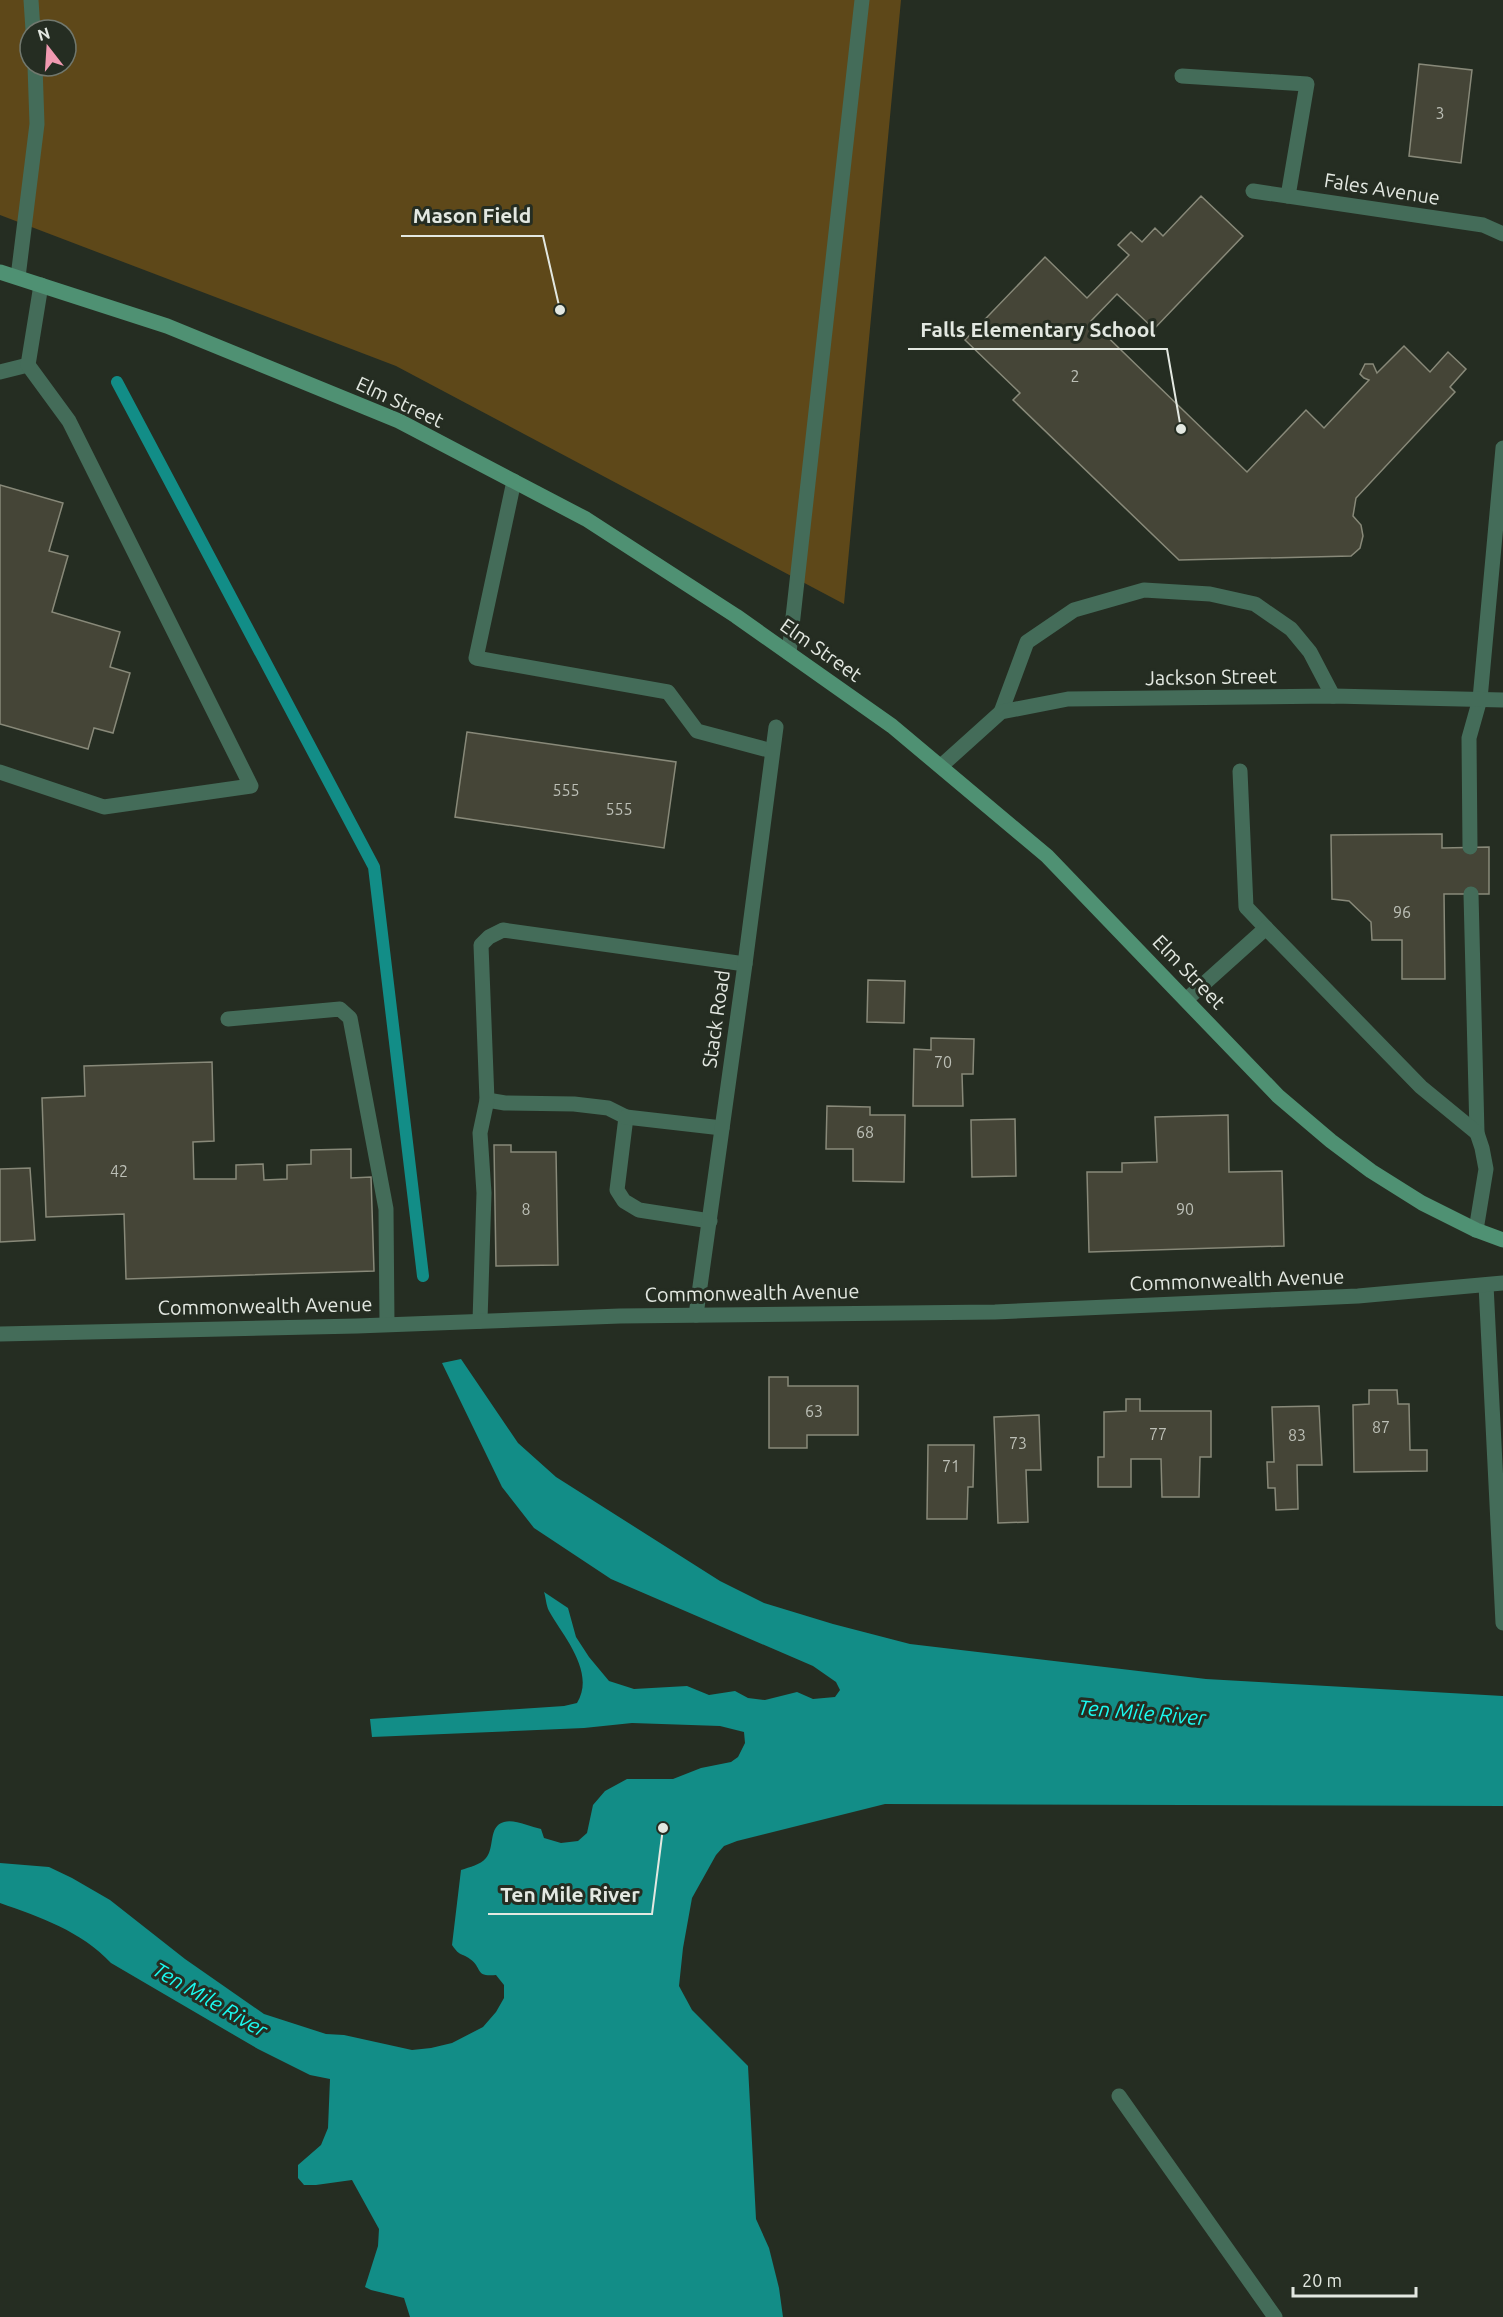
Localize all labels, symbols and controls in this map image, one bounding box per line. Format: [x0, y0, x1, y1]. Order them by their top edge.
north arrow [18, 18, 78, 78]
text: N [35, 23, 52, 44]
house number: 3 [1435, 104, 1445, 122]
street label: Fales Avenue [1323, 168, 1442, 209]
callout: Mason Field [401, 197, 543, 236]
text: Mason Field [413, 203, 531, 227]
callout: Falls Elementary School [908, 310, 1167, 349]
text: Falls Elementary School [920, 317, 1156, 341]
house number: 2 [1070, 367, 1080, 385]
street label: Elm Street [353, 371, 448, 432]
street label: Elm Street [776, 613, 867, 686]
street label: Jackson Street [1145, 664, 1277, 689]
house number: 555 [552, 781, 580, 799]
house number: 555 [605, 800, 633, 818]
house number: 96 [1393, 903, 1411, 921]
street label: Elm Street [1148, 930, 1230, 1014]
street label: Stack Road [697, 968, 734, 1069]
house number: 70 [934, 1053, 952, 1071]
house number: 68 [856, 1123, 874, 1141]
house number: 42 [110, 1162, 128, 1180]
house number: 8 [521, 1200, 531, 1218]
house number: 90 [1176, 1200, 1194, 1218]
street label: Commonwealth Avenue [1129, 1264, 1345, 1295]
street label: Commonwealth Avenue [644, 1279, 860, 1306]
street label: Commonwealth Avenue [157, 1292, 373, 1319]
house number: 63 [805, 1402, 823, 1420]
house number: 87 [1372, 1418, 1390, 1436]
house number: 77 [1149, 1425, 1167, 1443]
house number: 83 [1288, 1426, 1306, 1444]
house number: 73 [1009, 1434, 1027, 1452]
house number: 71 [942, 1457, 960, 1475]
water label: Ten Mile River [1077, 1694, 1208, 1730]
callout: Ten Mile River [488, 1875, 652, 1914]
text: Ten Mile River [500, 1882, 640, 1906]
water label: Ten Mile River [149, 1957, 273, 2042]
scale bar [1293, 2260, 1416, 2298]
text: 20 m [1302, 2270, 1342, 2290]

